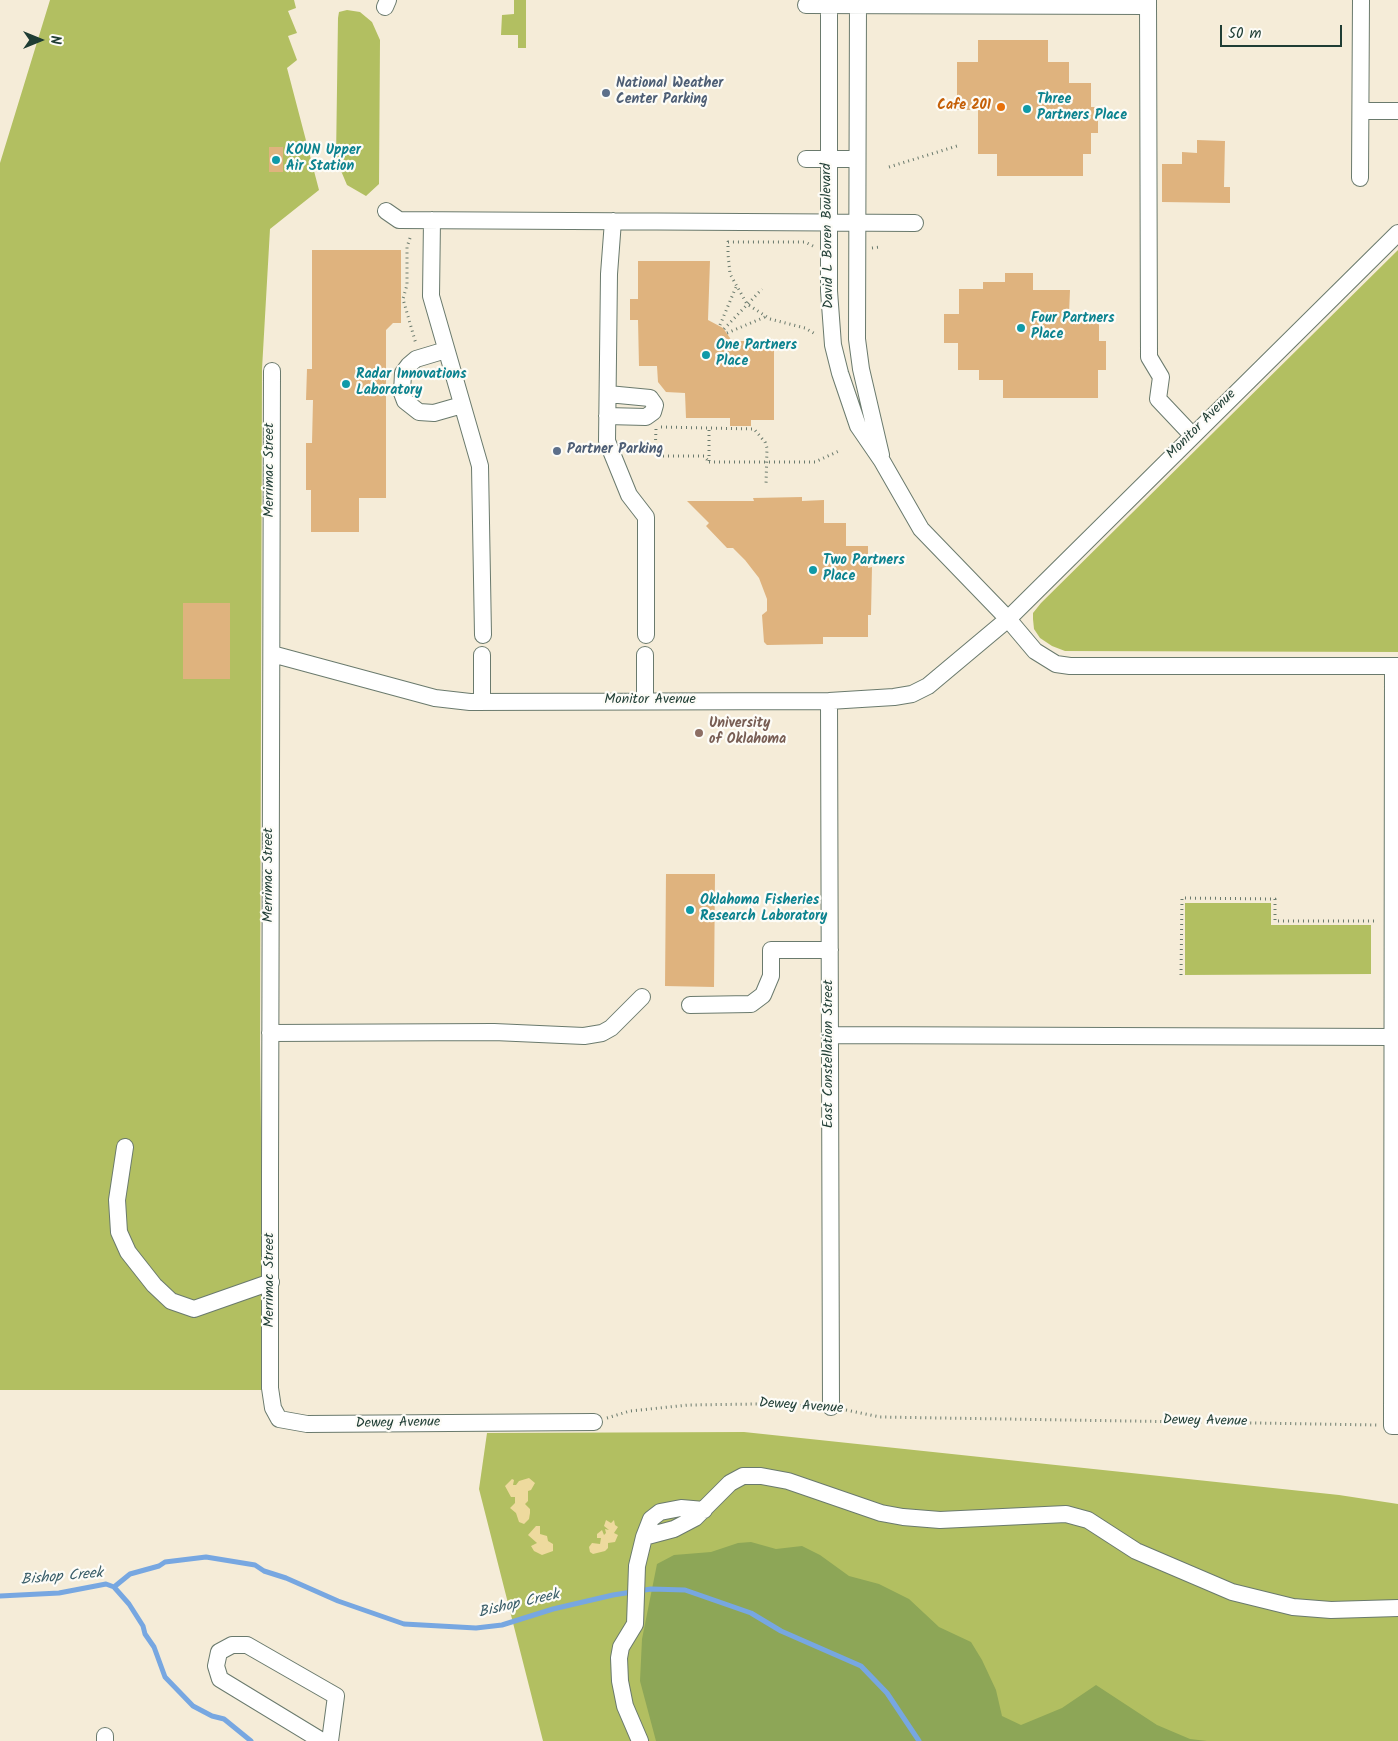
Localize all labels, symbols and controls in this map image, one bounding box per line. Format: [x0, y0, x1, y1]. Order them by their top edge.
north arrow [15, 15, 65, 65]
scale bar [1223, 15, 1346, 47]
text: 50 m [1228, 22, 1262, 46]
text: N [44, 36, 66, 44]
place label: National Weather Center Parking [616, 77, 723, 110]
marker: National Weather Center Parking [600, 87, 612, 99]
place label: Three Partners Place [1037, 93, 1127, 125]
place label: Cafe 201 [937, 99, 991, 115]
marker: Cafe 201 [995, 101, 1007, 113]
marker: Three Partners Place [1021, 103, 1033, 115]
place label: KOUN Upper Air Station [286, 144, 361, 176]
marker: KOUN Upper Air Station [270, 154, 282, 166]
street label: David L Boren Boulevard [819, 163, 839, 309]
place label: Four Partners Place [1031, 312, 1115, 344]
marker: Four Partners Place [1015, 322, 1027, 334]
place label: One Partners Place [716, 339, 797, 372]
marker: One Partners Place [700, 349, 712, 361]
place label: Radar Innovations Laboratory [356, 368, 467, 401]
marker: Radar Innovations Laboratory [340, 378, 352, 390]
street label: Monitor Avenue [1164, 387, 1240, 463]
street label: Merrimac Street [263, 422, 279, 518]
place label: Partner Parking [567, 443, 663, 459]
marker: Partner Parking [551, 445, 563, 457]
place label: Two Partners Place [823, 554, 905, 586]
marker: Two Partners Place [807, 564, 819, 576]
street label: Monitor Avenue [604, 693, 696, 709]
place label: University of Oklahoma [709, 717, 786, 750]
marker: University of Oklahoma [693, 727, 705, 739]
street label: Merrimac Street [262, 827, 278, 923]
place label: Oklahoma Fisheries Research Laboratory [700, 894, 827, 926]
marker: Oklahoma Fisheries Research Laboratory [684, 904, 696, 916]
street label: East Constellation Street [822, 980, 838, 1128]
street label: Merrimac Street [263, 1232, 279, 1328]
street label: Dewey Avenue [758, 1396, 844, 1418]
street label: Dewey Avenue [1163, 1413, 1247, 1431]
street label: Dewey Avenue [356, 1415, 440, 1433]
water label: Bishop Creek [20, 1565, 104, 1591]
water label: Bishop Creek [477, 1587, 561, 1623]

